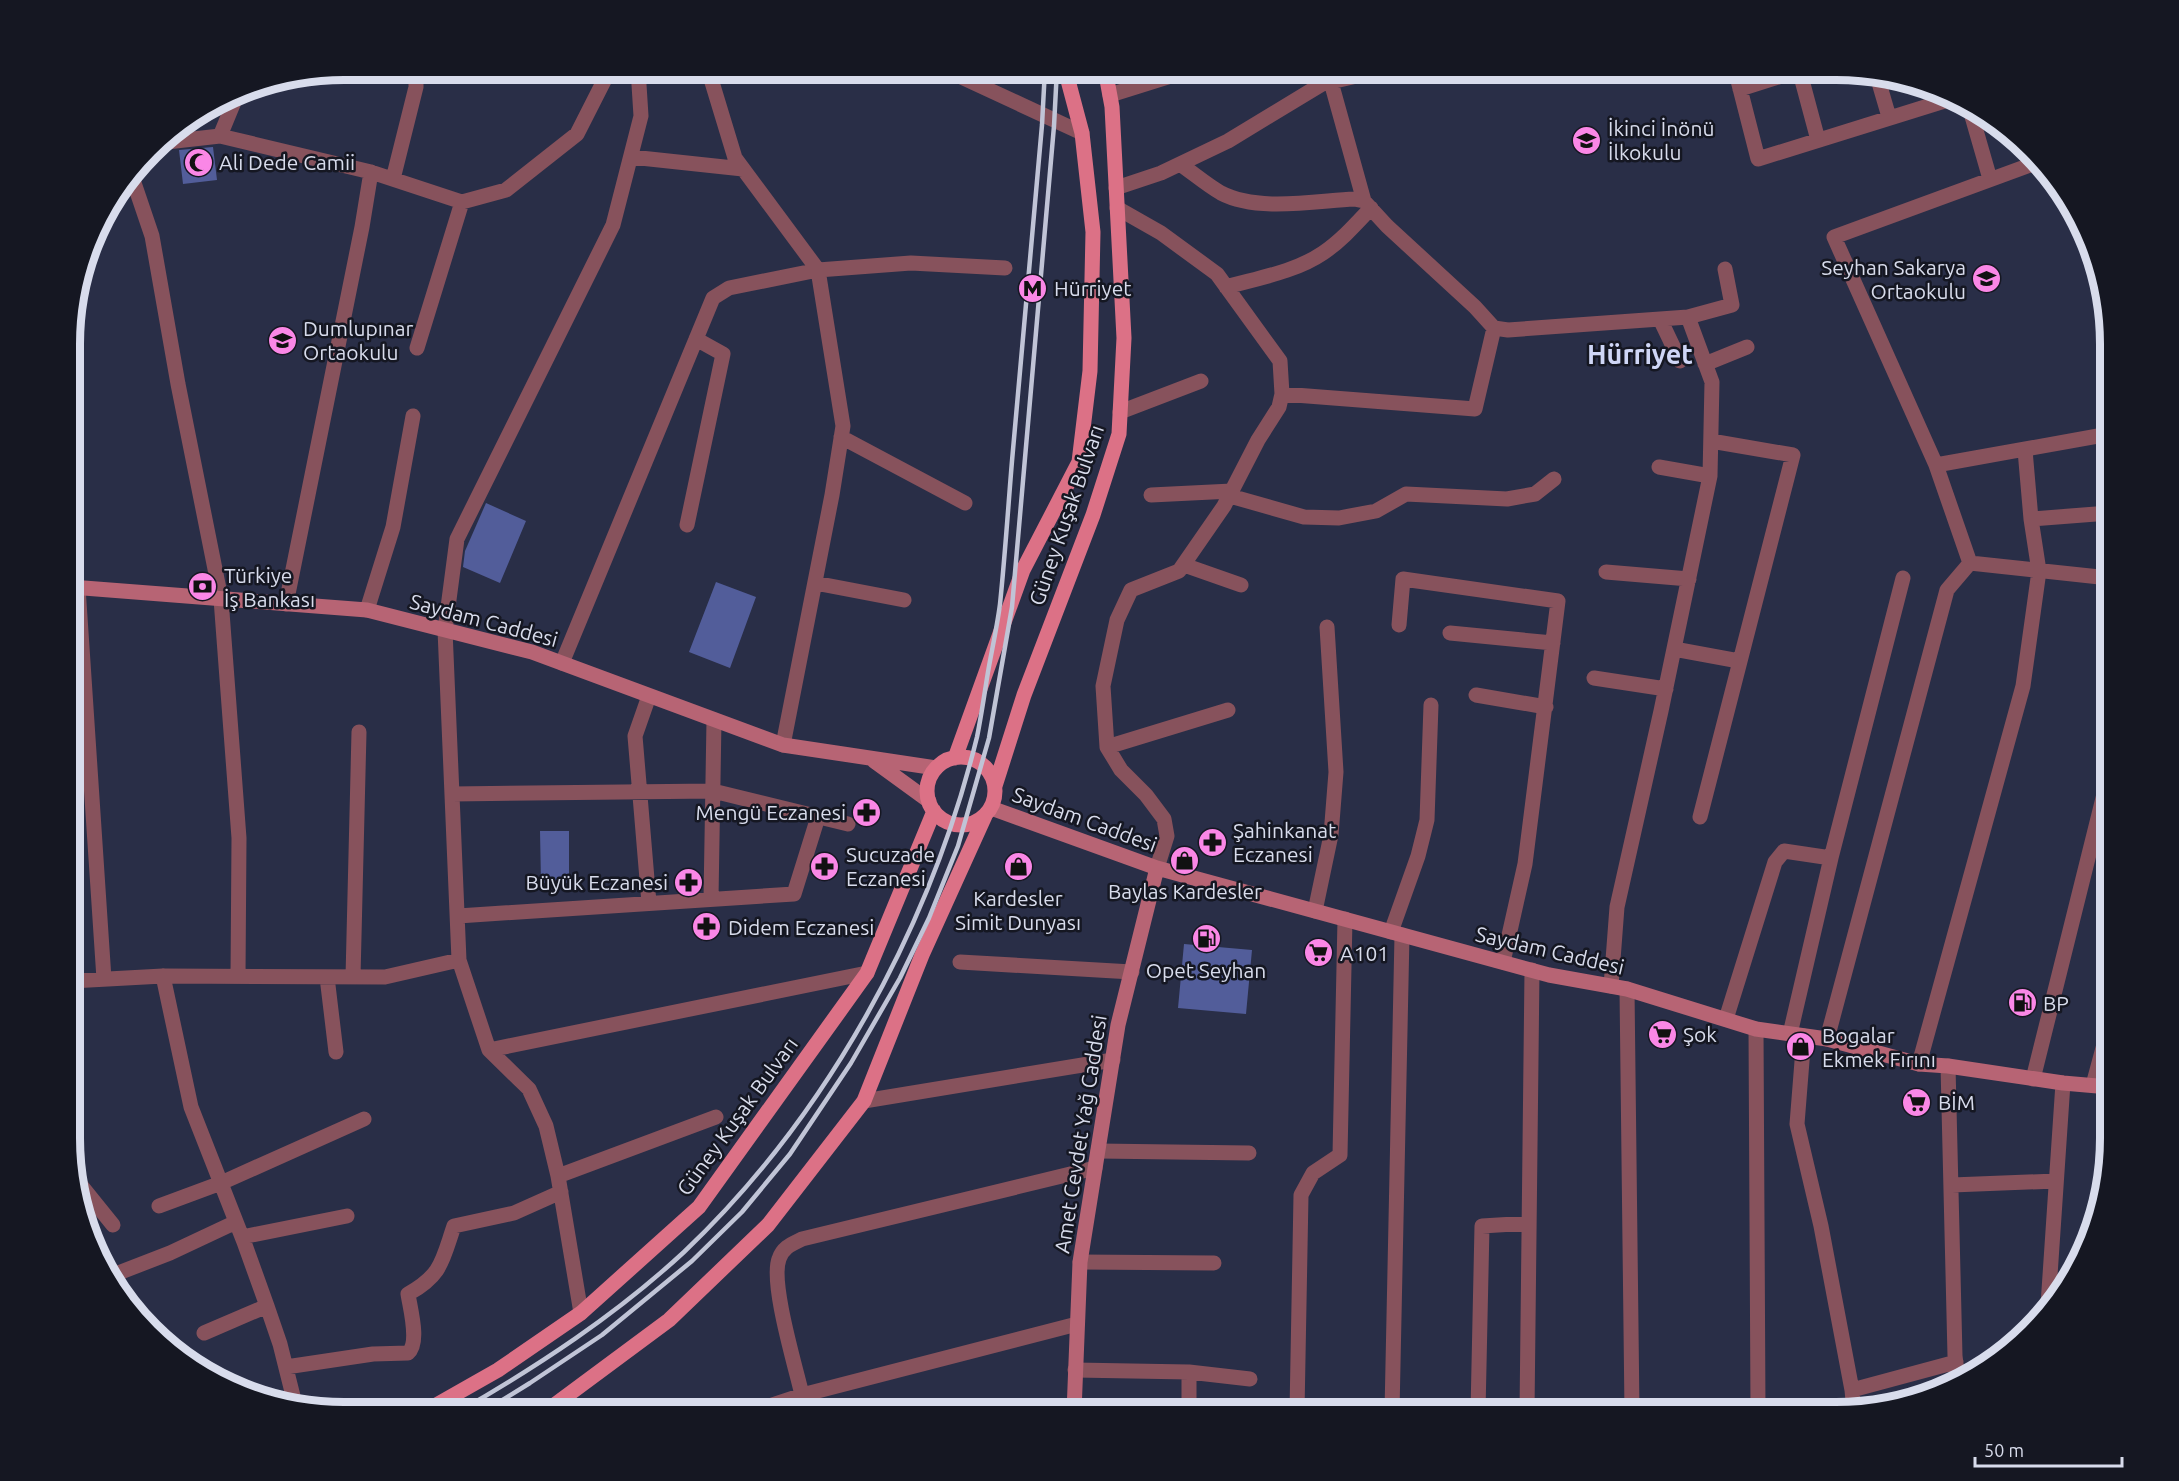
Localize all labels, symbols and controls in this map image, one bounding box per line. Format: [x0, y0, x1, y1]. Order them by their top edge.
place label: İkinci İnönü İlkokulu [1608, 116, 1714, 164]
school or university icon: İkinci İnönü İlkokulu [1571, 124, 1603, 156]
mosque icon: Ali Dede Camii [182, 146, 214, 178]
place label: Ali Dede Camii [219, 150, 355, 174]
place label: Seyhan Sakarya Ortaokulu [1821, 255, 1966, 303]
school or university icon: Seyhan Sakarya Ortaokulu [1971, 263, 2003, 295]
metro station icon: Hürriyet [1017, 272, 1049, 304]
place label: Hürriyet [1054, 276, 1132, 300]
place label: Dumlupınar Ortaokulu [303, 316, 414, 364]
school or university icon: Dumlupınar Ortaokulu [266, 324, 298, 356]
district label: Hürriyet [1587, 339, 1693, 369]
street label: Güney Kuşak Bulvarı [1024, 422, 1108, 608]
place label: Türkiye İş Bankası [224, 563, 315, 611]
bank icon: Türkiye İş Bankası [187, 571, 219, 603]
street label: Saydam Caddesi [407, 589, 561, 651]
street label: Saydam Caddesi [1009, 782, 1161, 856]
pharmacy icon: Mengü Eczanesi [851, 796, 883, 828]
place label: Mengü Eczanesi [696, 800, 846, 824]
place label: Şahinkanat Eczanesi [1233, 818, 1336, 866]
pharmacy icon: Şahinkanat Eczanesi [1196, 826, 1228, 858]
place label: Sucuzade Eczanesi [846, 842, 935, 890]
shop icon: Baylas Kardesler [1169, 844, 1201, 876]
pharmacy icon: Sucuzade Eczanesi [809, 850, 841, 882]
shop icon: Kardesler Simit Dunyası [1002, 851, 1034, 883]
pharmacy icon: Büyük Eczanesi [673, 866, 705, 898]
place label: Büyük Eczanesi [525, 870, 668, 894]
place label: Baylas Kardesler [1108, 879, 1262, 903]
place label: Kardesler Simit Dunyası [955, 886, 1081, 934]
pharmacy icon: Didem Eczanesi [691, 911, 723, 943]
place label: Didem Eczanesi [728, 915, 874, 939]
street label: Saydam Caddesi [1473, 921, 1627, 979]
fuel station icon: Opet Seyhan [1190, 923, 1222, 955]
supermarket icon: A101 [1303, 937, 1335, 969]
place label: A101 [1340, 941, 1389, 965]
place label: Opet Seyhan [1146, 958, 1266, 982]
fuel station icon: BP [2006, 987, 2038, 1019]
place label: BP [2043, 991, 2069, 1015]
street label: Amet Cevdet Yağ Caddesi [1049, 1013, 1111, 1255]
supermarket icon: Şok [1646, 1018, 1678, 1050]
place label: Şok [1683, 1022, 1717, 1046]
place label: Bogalar Ekmek Fırını [1822, 1023, 1936, 1071]
shop icon: Bogalar Ekmek Fırını [1785, 1031, 1817, 1063]
street label: Güney Kuşak Bulvarı [672, 1032, 802, 1200]
supermarket icon: BİM [1901, 1086, 1933, 1118]
place label: BİM [1938, 1090, 1975, 1114]
scale bar [1975, 1430, 2122, 1468]
text: 50 m [1984, 1440, 2024, 1460]

